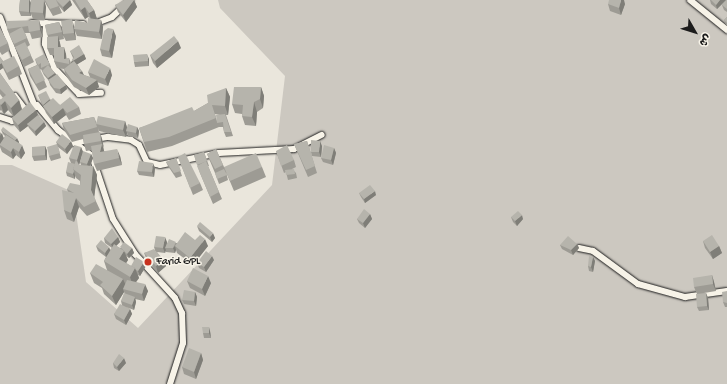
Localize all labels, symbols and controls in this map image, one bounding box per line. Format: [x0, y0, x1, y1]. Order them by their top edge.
north arrow [675, 12, 715, 52]
text: ش [696, 31, 713, 48]
place label: Farid GPL [156, 255, 200, 269]
marker: Farid GPL [143, 257, 153, 267]

